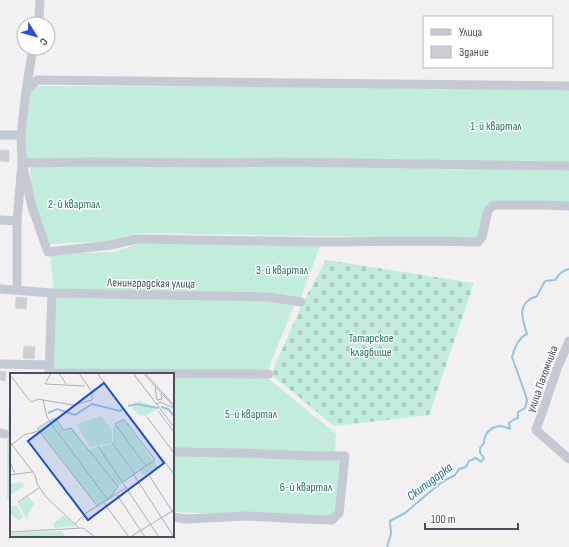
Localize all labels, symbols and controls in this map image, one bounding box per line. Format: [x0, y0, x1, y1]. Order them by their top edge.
north arrow [16, 16, 56, 56]
legend [423, 16, 553, 68]
text: Улица [459, 25, 483, 40]
text: С [36, 36, 50, 48]
text: Здание [459, 45, 489, 60]
park label: 1-й квартал [470, 119, 522, 134]
park label: 2-й квартал [48, 197, 101, 212]
park label: 3-й квартал [256, 263, 309, 278]
street label: Ленинградская улица [106, 275, 195, 292]
park label: Татарское кладбище [348, 331, 394, 360]
street label: улица Пахомчика [523, 343, 562, 415]
inset map [10, 373, 174, 537]
park label: 5-й квартал [225, 407, 278, 422]
water label: Скипидарка [404, 459, 456, 504]
park label: 6-й квартал [280, 480, 333, 495]
scale bar [425, 505, 518, 531]
text: 100 m [431, 512, 456, 527]

